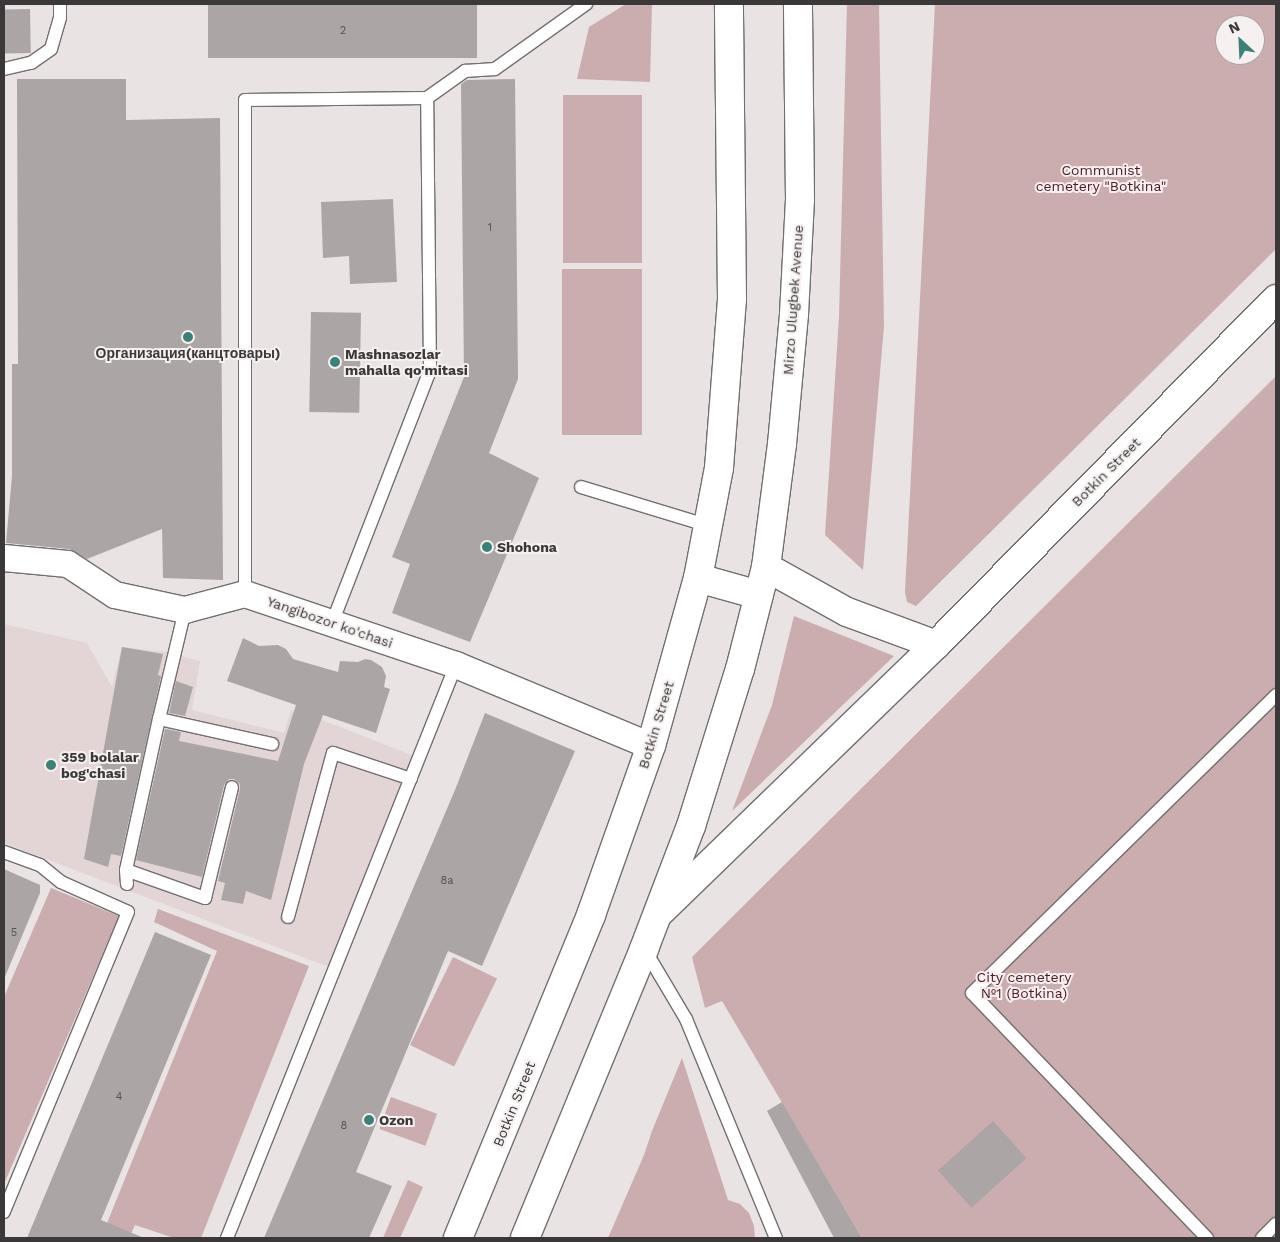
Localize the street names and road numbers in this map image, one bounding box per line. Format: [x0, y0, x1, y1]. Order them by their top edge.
street label: Mirzo Ulugbek Avenue [779, 224, 807, 376]
street label: Botkin Street [1068, 434, 1144, 510]
street label: Yangibozor ko'chasi [265, 593, 395, 651]
street label: Botkin Street [635, 679, 677, 771]
street label: Botkin Street [489, 1059, 539, 1149]

